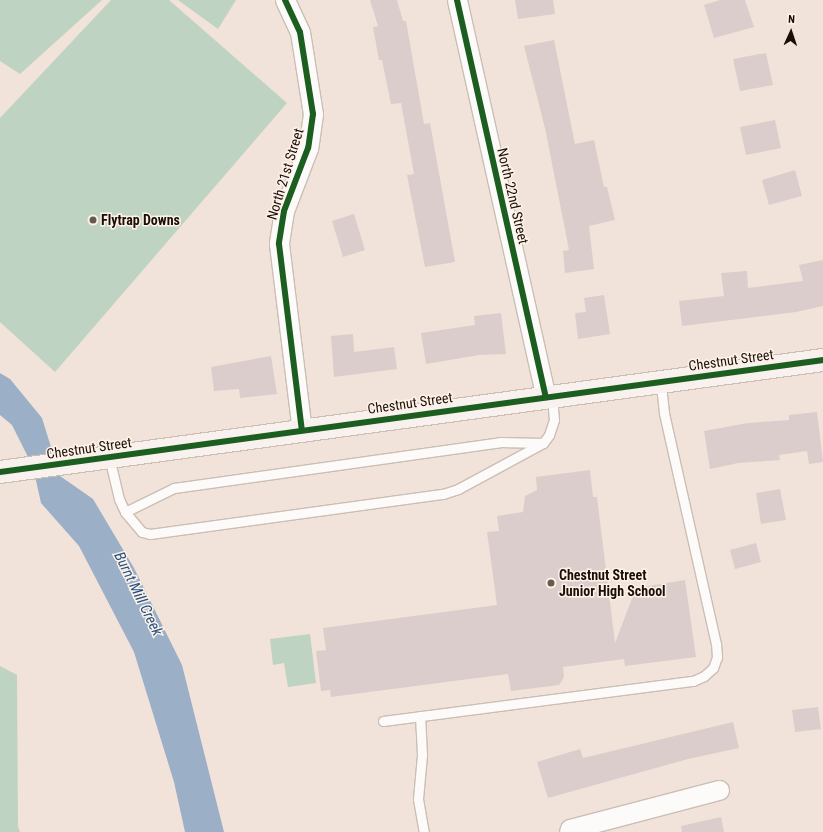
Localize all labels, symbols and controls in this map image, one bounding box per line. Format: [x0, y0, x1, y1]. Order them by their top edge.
north arrow [771, 12, 811, 52]
text: N [788, 13, 795, 26]
street label: North 21st Street [263, 126, 307, 222]
street label: North 22nd Street [494, 146, 532, 246]
place label: Flytrap Downs [101, 212, 180, 228]
marker: Flytrap Downs [88, 215, 98, 225]
street label: Chestnut Street [687, 346, 775, 374]
street label: Chestnut Street [366, 389, 454, 417]
street label: Chestnut Street [45, 434, 133, 462]
water label: Burnt Mill Creek [110, 549, 166, 639]
place label: Chestnut Street Junior High School [559, 567, 666, 600]
marker: Chestnut Street Junior High School [546, 578, 556, 588]

